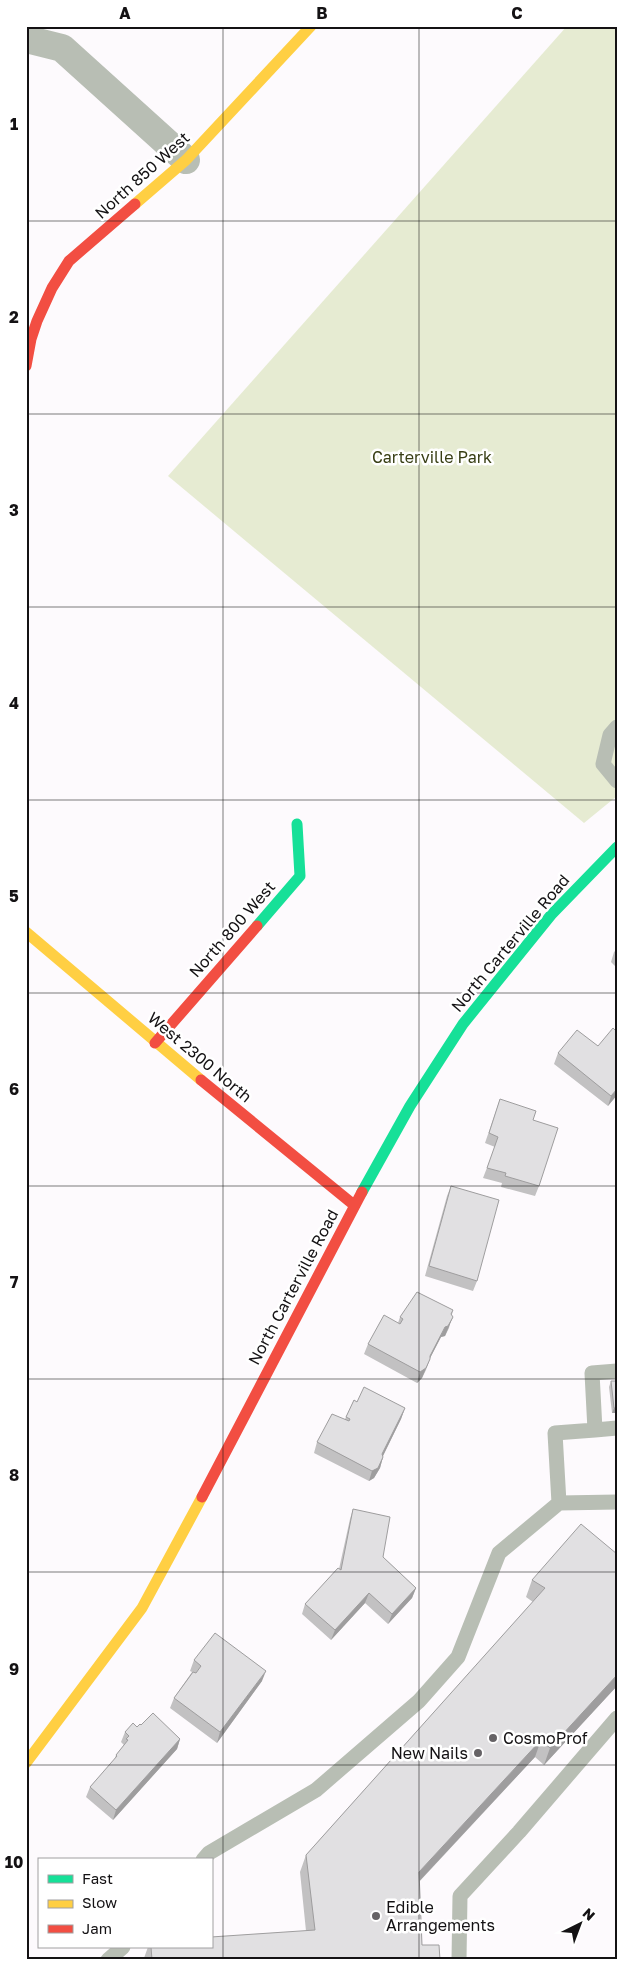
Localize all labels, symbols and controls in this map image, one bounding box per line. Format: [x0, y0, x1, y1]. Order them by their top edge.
text: A [119, 3, 131, 23]
text: B [316, 3, 328, 23]
text: C [511, 3, 523, 23]
text: 1 [10, 114, 18, 134]
street label: North 850 West [91, 127, 193, 223]
text: 2 [9, 307, 19, 327]
park label: Carterville Park [372, 447, 492, 467]
text: 3 [9, 500, 19, 520]
text: 4 [9, 693, 19, 713]
street label: North Carterville Road [447, 870, 573, 1016]
street label: North 800 West [185, 877, 279, 981]
text: 5 [9, 886, 19, 906]
street label: West 2300 North [144, 1008, 256, 1106]
text: 6 [9, 1079, 19, 1099]
street label: North Carterville Road [244, 1206, 342, 1368]
text: 7 [10, 1272, 19, 1292]
text: 8 [9, 1465, 19, 1485]
text: 9 [9, 1659, 19, 1679]
place label: CosmoProf [503, 1728, 588, 1748]
marker: CosmoProf [487, 1732, 499, 1744]
place label: New Nails [391, 1743, 468, 1763]
marker: New Nails [472, 1747, 484, 1759]
text: 10 [5, 1852, 23, 1872]
legend [38, 1858, 212, 1948]
text: Fast [82, 1869, 113, 1887]
text: Slow [82, 1893, 117, 1911]
place label: Edible Arrangements [386, 1897, 495, 1935]
north arrow [556, 1898, 606, 1948]
text: N [579, 1904, 599, 1924]
marker: Edible Arrangements [370, 1910, 382, 1922]
text: Jam [82, 1919, 112, 1937]

